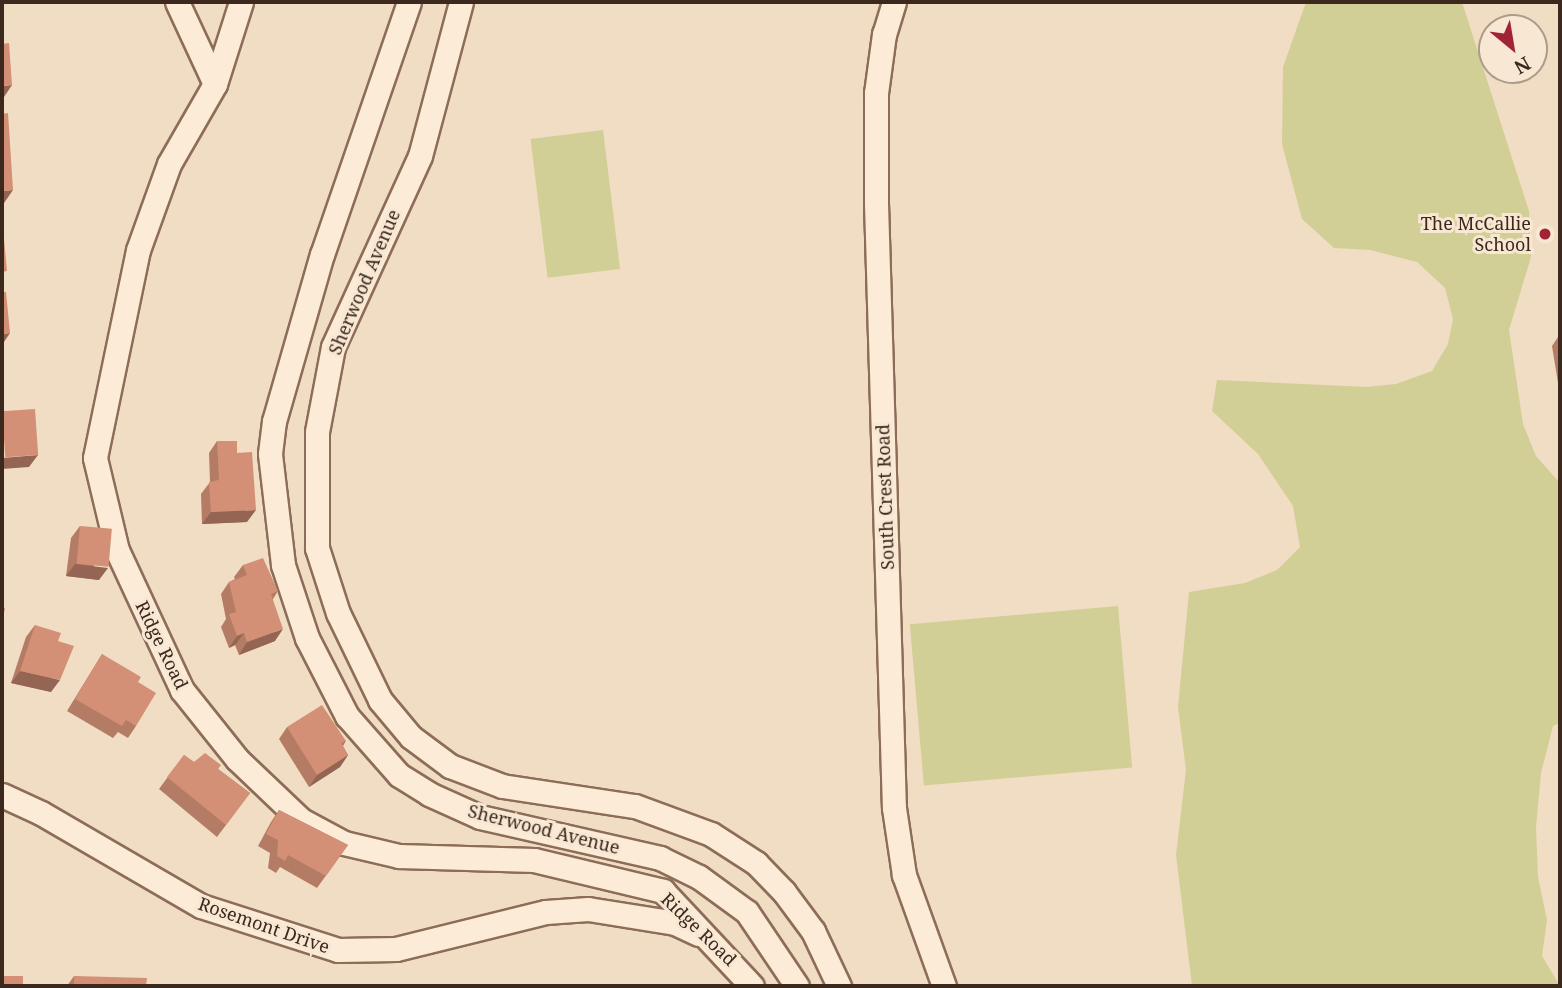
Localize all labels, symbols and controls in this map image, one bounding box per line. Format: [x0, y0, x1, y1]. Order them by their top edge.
north arrow [1478, 14, 1548, 84]
text: N [1510, 50, 1535, 80]
street label: Sherwood Avenue [324, 206, 404, 358]
place label: The McCallie School [1421, 213, 1531, 256]
marker: The McCallie School [1537, 226, 1553, 242]
street label: South Crest Road [872, 424, 898, 570]
street label: Ridge Road [131, 597, 193, 693]
street label: Sherwood Avenue [466, 800, 622, 858]
street label: Ridge Road [657, 888, 741, 970]
street label: Rosemont Drive [196, 892, 332, 958]

